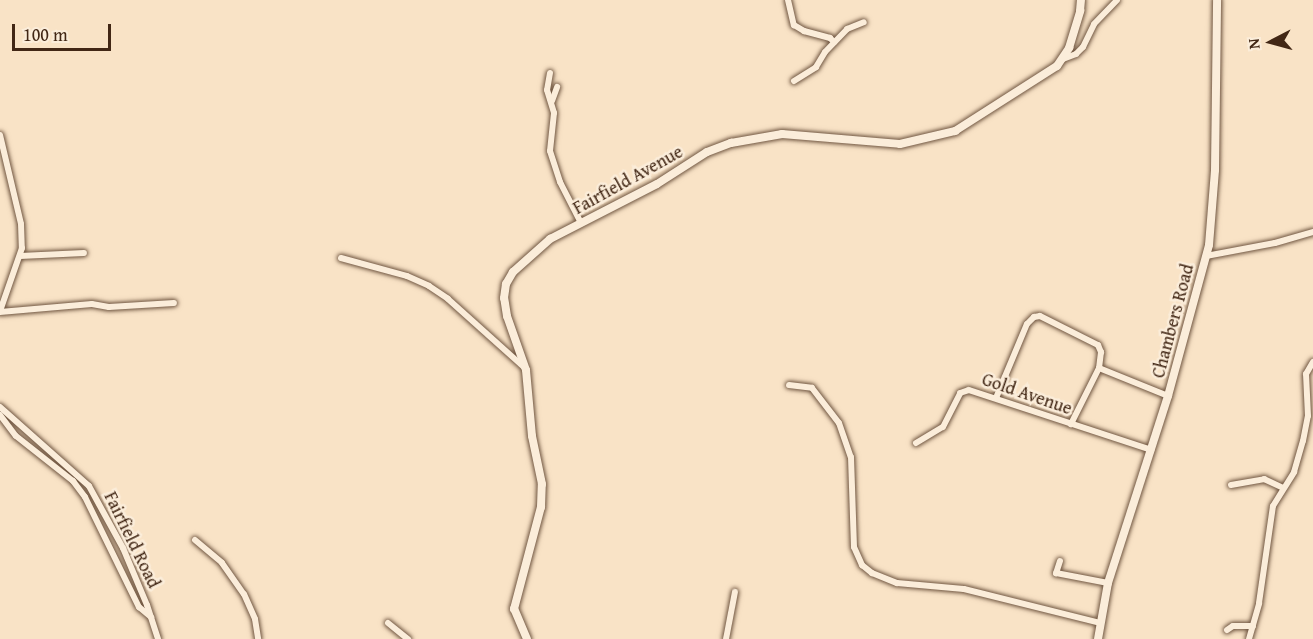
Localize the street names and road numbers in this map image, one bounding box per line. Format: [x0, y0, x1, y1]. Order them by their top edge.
street label: Fairfield Avenue [569, 141, 687, 219]
street label: Chambers Road [1147, 262, 1199, 380]
street label: Gold Avenue [979, 369, 1075, 419]
street label: Fairfield Road [99, 488, 165, 592]

